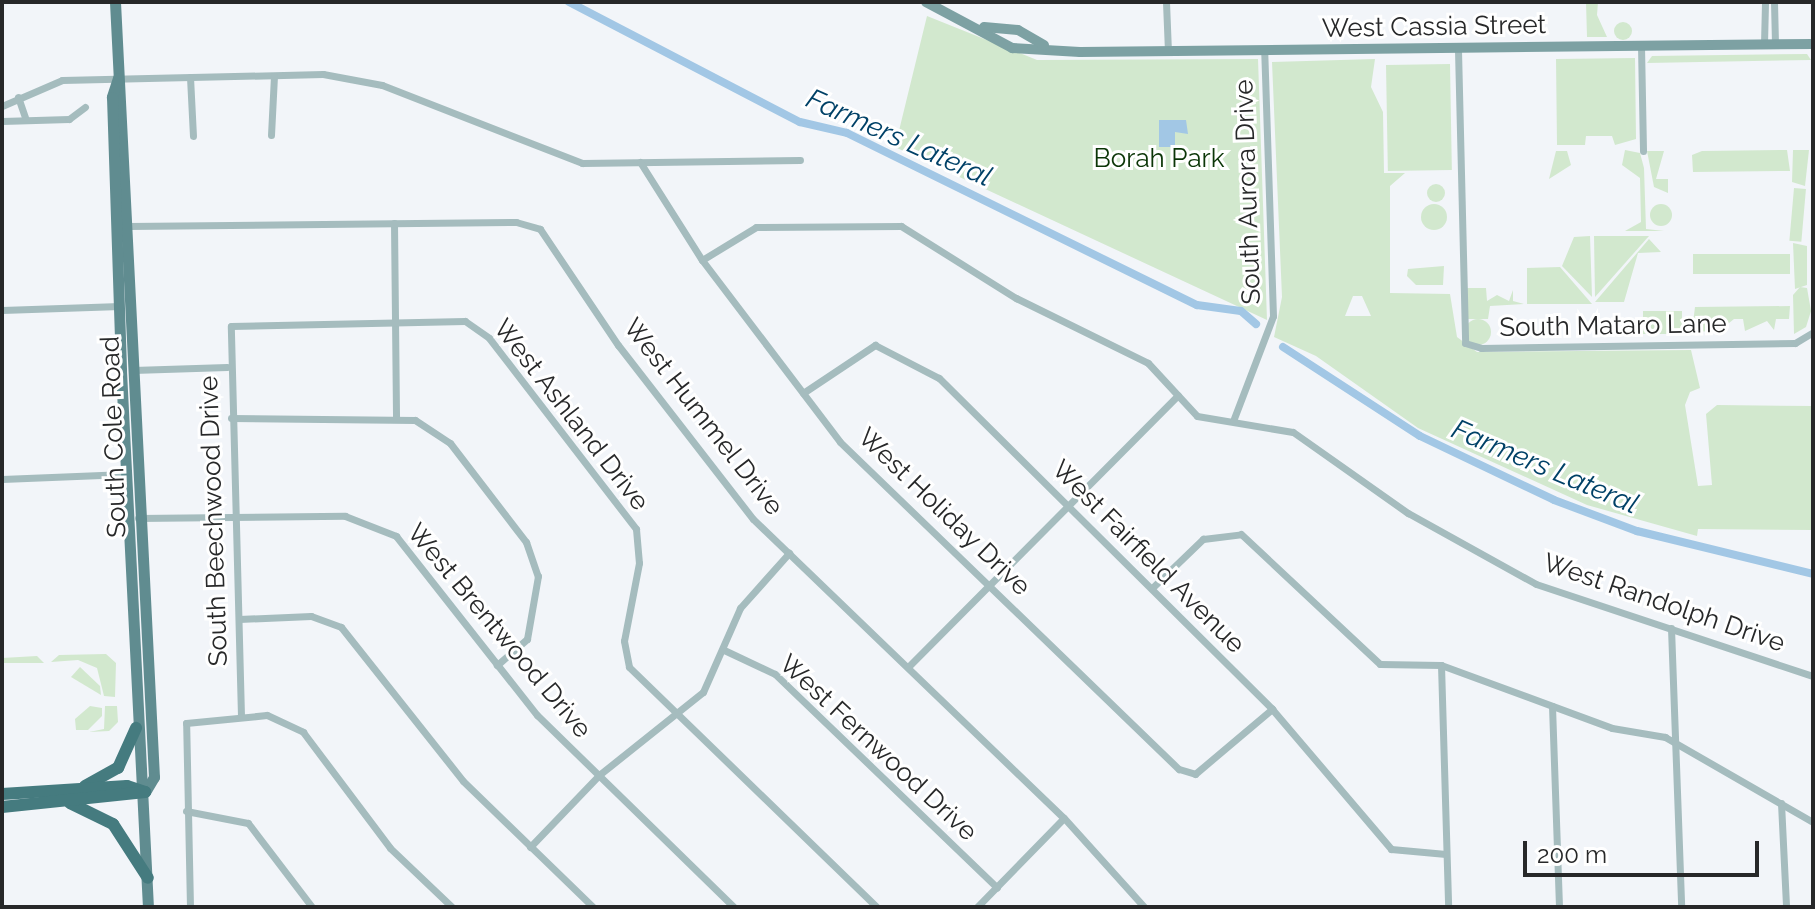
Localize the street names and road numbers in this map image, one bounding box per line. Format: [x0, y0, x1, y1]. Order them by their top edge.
street label: West Cassia Street [1322, 9, 1546, 45]
street label: South Aurora Drive [1228, 79, 1268, 305]
street label: South Mataro Lane [1499, 308, 1727, 344]
street label: West Hummel Drive [616, 312, 790, 522]
street label: West Ashland Drive [486, 313, 656, 517]
street label: South Cole Road [95, 336, 133, 538]
street label: South Beechwood Drive [193, 375, 235, 667]
street label: West Holiday Drive [851, 421, 1037, 603]
street label: West Fairfield Avenue [1045, 454, 1251, 660]
street label: West Brentwood Drive [400, 518, 598, 744]
street label: West Randolph Drive [1539, 547, 1789, 659]
street label: West Fernwood Drive [773, 648, 983, 848]

